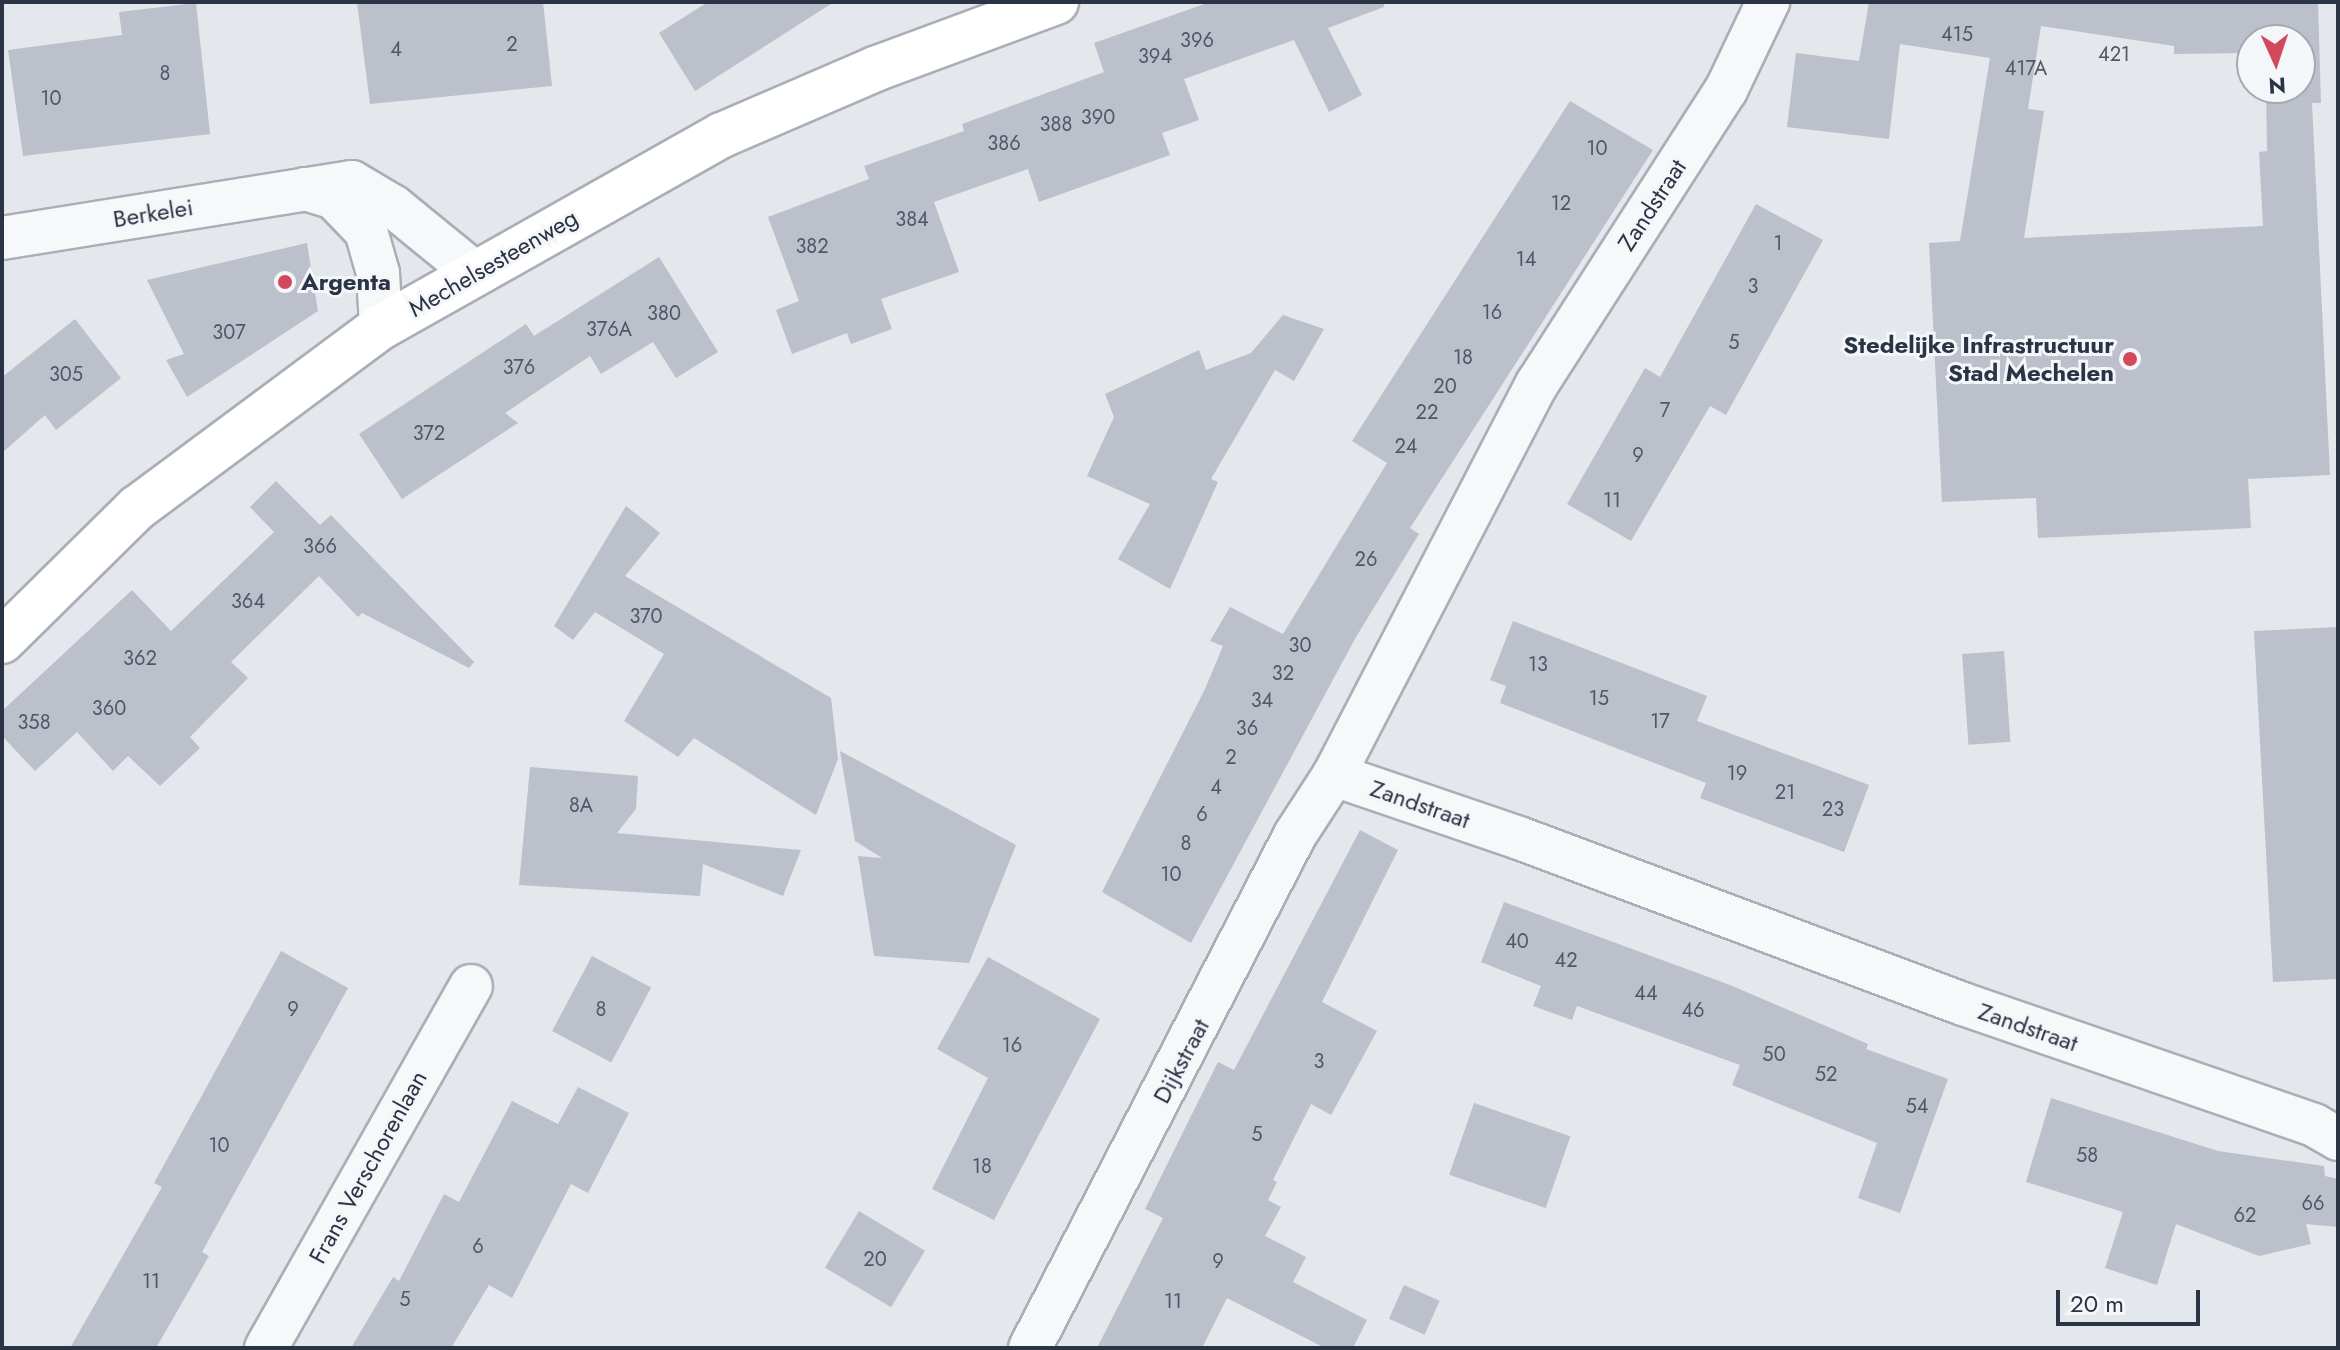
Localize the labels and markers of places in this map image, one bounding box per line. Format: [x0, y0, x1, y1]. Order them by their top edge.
place label: Argenta [301, 268, 391, 296]
marker: Argenta [276, 273, 294, 291]
place label: Stedelijke Infrastructuur Stad Mechelen [1843, 331, 2114, 387]
marker: Stedelijke Infrastructuur Stad Mechelen [2121, 350, 2139, 368]

